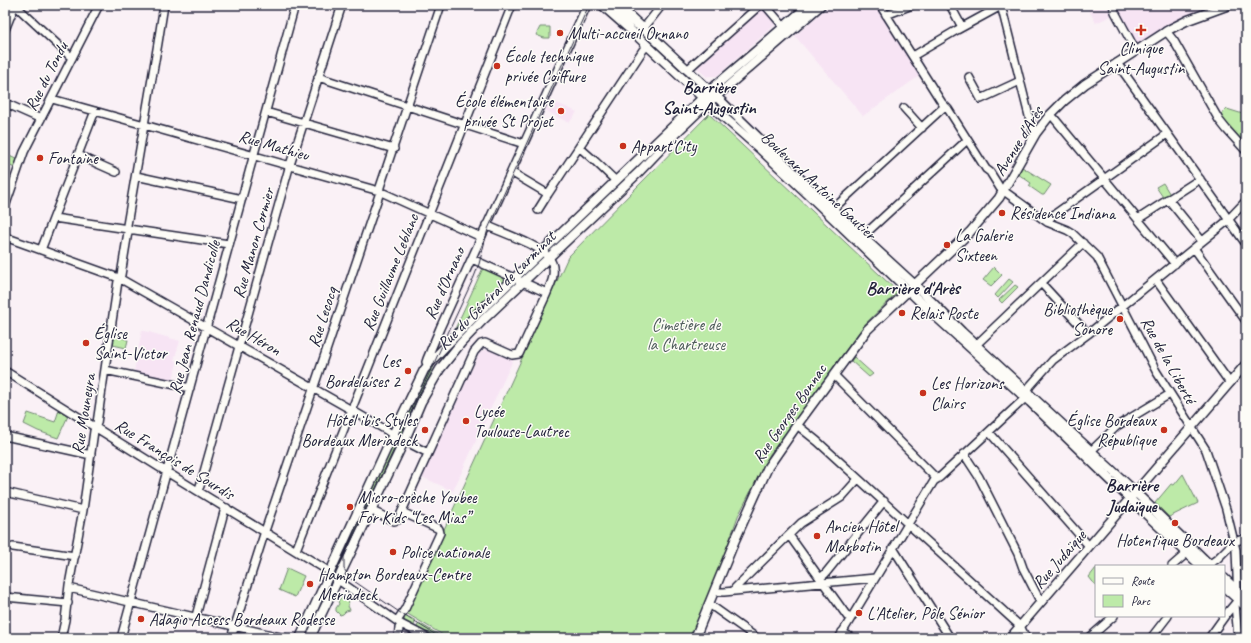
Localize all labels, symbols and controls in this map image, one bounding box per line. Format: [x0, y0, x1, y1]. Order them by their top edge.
place label: Multi-accueil Ornano [568, 23, 689, 44]
marker: Clinique Saint-Augustin [1135, 24, 1147, 36]
marker: Multi-accueil Ornano [555, 28, 565, 38]
street label: Rue du Tondu [20, 37, 73, 114]
place label: Clinique Saint-Augustin [1098, 38, 1186, 79]
place label: École technique privée Coiffure [505, 45, 594, 87]
marker: École technique privée Coiffure [492, 61, 502, 71]
district label: Barrière Saint-Augustin [662, 76, 756, 119]
place label: École élémentaire privée St Projet [455, 90, 555, 132]
street label: Avenue d'Arès [989, 101, 1049, 180]
marker: École élémentaire privée St Projet [556, 106, 566, 116]
street label: Rue Mathieu [236, 125, 313, 166]
street label: Boulevard Antoine Gautier [757, 126, 882, 246]
place label: Appart'City [631, 136, 697, 157]
marker: Appart'City [618, 141, 628, 151]
place label: Fontaine [48, 148, 99, 169]
marker: Fontaine [35, 153, 45, 163]
street label: Rue Manon Cormier [228, 184, 280, 301]
place label: Résidence Indiana [1010, 203, 1117, 224]
marker: Résidence Indiana [997, 208, 1007, 218]
street label: Rue Guillaume Leblanc [357, 210, 424, 334]
street label: Rue du Général de Larminat [433, 225, 562, 354]
place label: La Galerie Sixteen [955, 225, 1014, 266]
street label: Rue Jean Renaud Dandicolle [164, 237, 225, 396]
marker: La Galerie Sixteen [942, 240, 952, 250]
street label: Rue d'Ornano [419, 242, 470, 322]
district label: Barrière d'Arès [866, 277, 962, 299]
street label: Rue Lecocq [303, 283, 342, 350]
place label: Bibliothèque Sonore [1043, 299, 1113, 340]
place label: Relais Poste [910, 303, 979, 324]
marker: Relais Poste [897, 308, 907, 318]
street label: Rue Héron [223, 312, 285, 361]
street label: Rue de la Liberté [1136, 313, 1202, 409]
park label: Cimetière de la Chartreuse [647, 314, 726, 355]
marker: Bibliothèque Sonore [1115, 314, 1125, 324]
place label: Église Saint-Victor [94, 322, 169, 364]
marker: Église Saint-Victor [81, 338, 91, 348]
place label: Les Bordelaises 2 [325, 351, 402, 392]
street label: Rue Georges Bonnac [748, 359, 832, 467]
marker: Les Bordelaises 2 [403, 366, 413, 376]
street label: Rue Mouneyra [67, 370, 101, 456]
place label: Les Horizons Clairs [931, 373, 1005, 414]
marker: Les Horizons Clairs [918, 388, 928, 398]
place label: Lycée Toulouse-Lautrec [474, 401, 570, 442]
place label: Église Bordeaux République [1067, 409, 1157, 451]
place label: Hôtel ibis Styles Bordeaux Meriadeck [301, 410, 419, 451]
street label: Rue François de Sourdis [111, 414, 239, 505]
marker: Lycée Toulouse-Lautrec [461, 416, 471, 426]
marker: Hôtel ibis Styles Bordeaux Meriadeck [420, 425, 430, 435]
marker: Église Bordeaux République [1159, 425, 1169, 435]
district label: Barrière Judaïque [1105, 474, 1160, 517]
place label: Micro-crèche Youbee For Kids “Les Mias” [358, 487, 478, 528]
marker: Micro-crèche Youbee For Kids “Les Mias” [345, 502, 355, 512]
place label: Ancien Hôtel Marbotin [825, 516, 900, 557]
marker: Hotentique Bordeaux [1170, 518, 1180, 528]
street label: Rue Judaïque [1028, 524, 1092, 593]
place label: Hotentique Bordeaux [1116, 530, 1235, 551]
marker: Ancien Hôtel Marbotin [812, 531, 822, 541]
place label: Police nationale [401, 542, 491, 563]
marker: Police nationale [388, 547, 398, 557]
place label: Hampton Bordeaux-Centre Meriadeck [318, 564, 472, 605]
legend [1095, 565, 1225, 617]
text: Route [1131, 573, 1155, 589]
marker: Hampton Bordeaux-Centre Meriadeck [305, 579, 315, 589]
text: Parc [1131, 593, 1151, 609]
place label: L'Atelier, Pôle Sénior [867, 603, 986, 624]
marker: L'Atelier, Pôle Sénior [854, 608, 864, 618]
place label: Adagio Access Bordeaux Rodesse [149, 609, 336, 630]
marker: Adagio Access Bordeaux Rodesse [136, 614, 146, 624]

